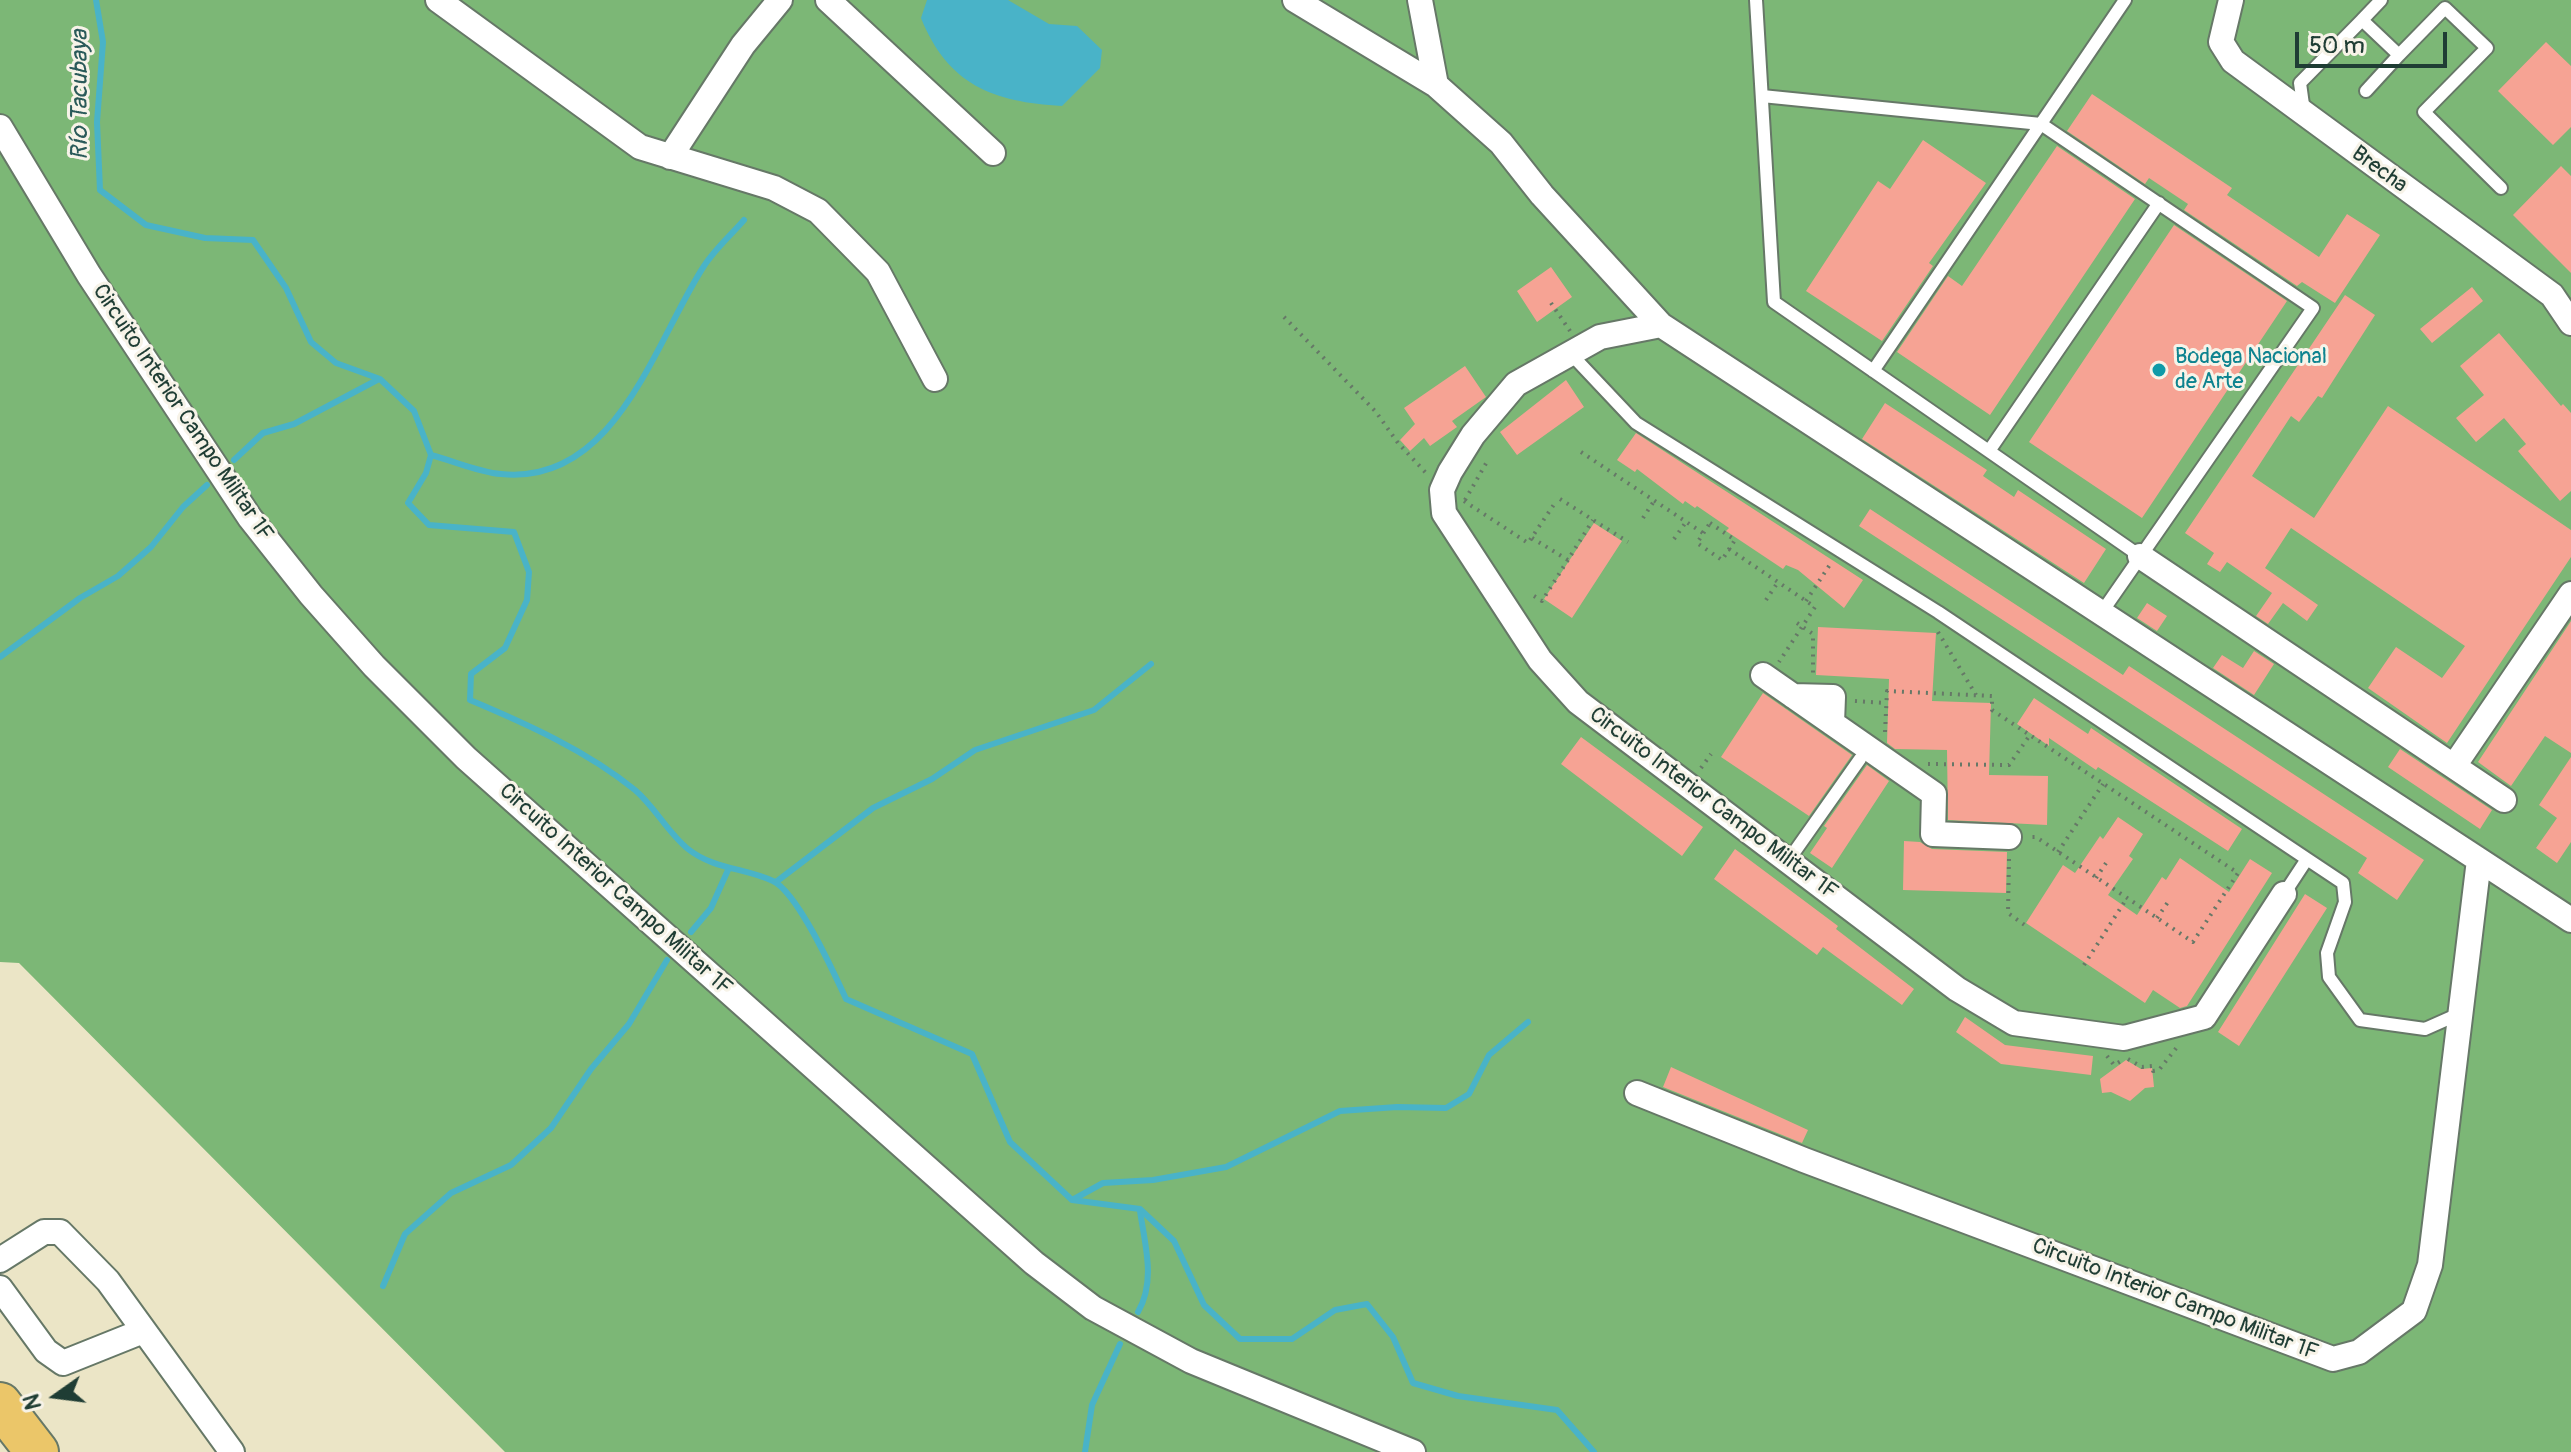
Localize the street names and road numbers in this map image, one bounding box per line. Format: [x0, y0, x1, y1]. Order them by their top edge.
street label: Brecha [2346, 141, 2412, 199]
street label: Circuito Interior Campo Militar 1F [86, 280, 278, 546]
street label: Circuito Interior Campo Militar 1F [1584, 702, 1842, 906]
street label: Circuito Interior Campo Militar 1F [493, 778, 737, 1002]
street label: Circuito Interior Campo Militar 1F [2028, 1233, 2322, 1367]

